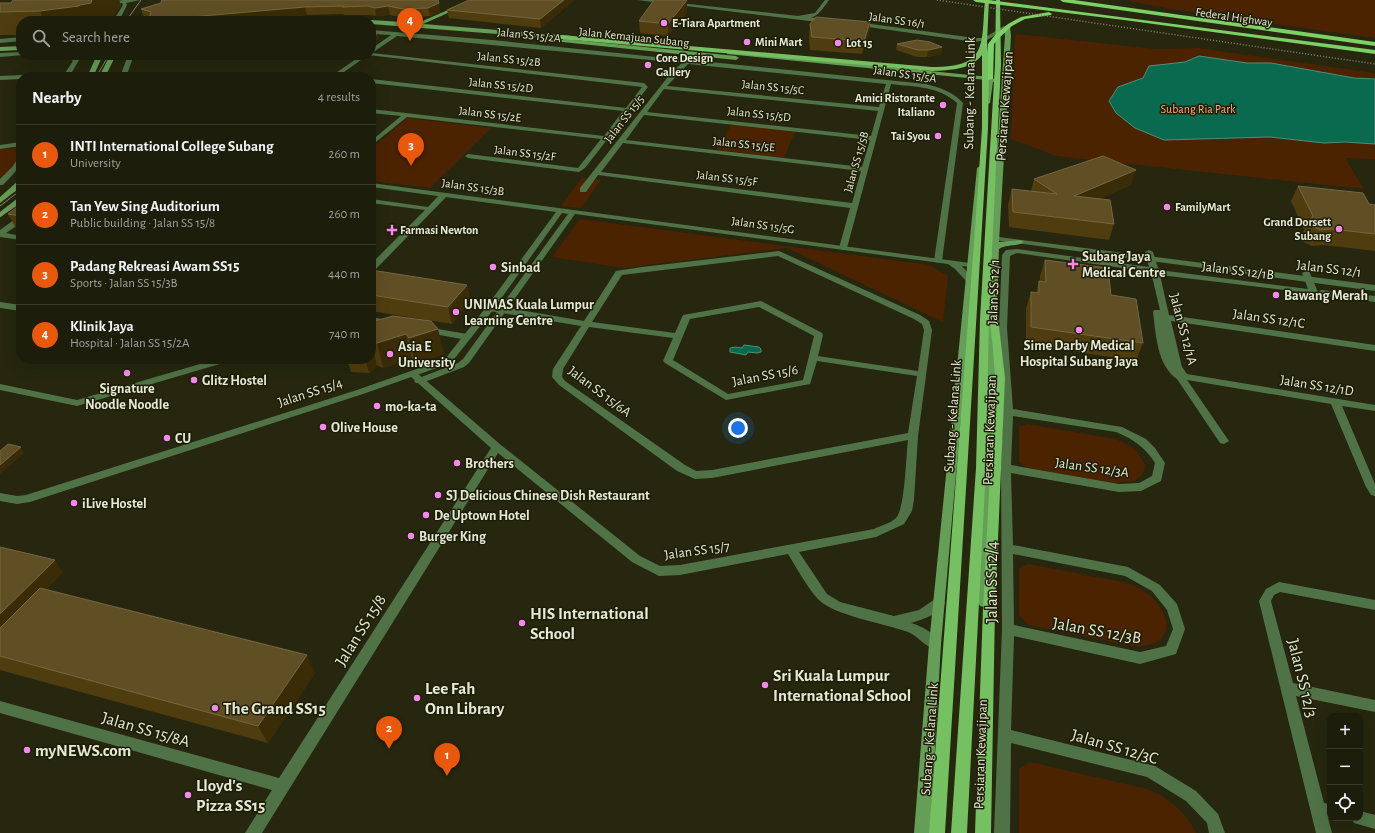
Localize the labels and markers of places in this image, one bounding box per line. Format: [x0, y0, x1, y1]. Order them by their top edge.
pin: 4 [397, 8, 423, 41]
place label: E-Tiara Apartment [672, 17, 760, 29]
marker: E-Tiara Apartment [659, 18, 669, 28]
place label: Mini Mart [755, 36, 802, 48]
marker: Mini Mart [742, 37, 752, 47]
place label: Lot 15 [846, 37, 872, 49]
marker: Lot 15 [833, 38, 843, 48]
place label: Core Design Gallery [656, 52, 713, 79]
marker: Core Design Gallery [643, 60, 653, 70]
place label: Amici Ristorante Italiano [855, 92, 935, 118]
marker: Amici Ristorante Italiano [938, 100, 948, 110]
place label: Tai Syou [891, 130, 931, 143]
marker: Tai Syou [933, 131, 943, 141]
pin: 3 [398, 133, 424, 166]
place label: FamilyMart [1175, 201, 1231, 214]
marker: FamilyMart [1162, 202, 1172, 212]
place label: Grand Dorsett Subang [1264, 216, 1332, 242]
place label: Farmasi Newton [400, 224, 478, 236]
marker: Grand Dorsett Subang [1334, 224, 1344, 234]
marker: Farmasi Newton [387, 225, 397, 235]
place label: Subang Jaya Medical Centre [1082, 250, 1166, 280]
marker: Subang Jaya Medical Centre [1067, 258, 1079, 270]
place label: Sinbad [501, 261, 541, 275]
marker: Sinbad [488, 262, 498, 272]
place label: Bawang Merah [1284, 289, 1368, 303]
marker: Bawang Merah [1271, 290, 1281, 300]
place label: UNIMAS Kuala Lumpur Learning Centre [464, 298, 594, 328]
marker: UNIMAS Kuala Lumpur Learning Centre [451, 307, 461, 317]
marker: Sime Darby Medical Hospital Subang Jaya [1074, 325, 1084, 335]
place label: Sime Darby Medical Hospital Subang Jaya [1020, 339, 1139, 369]
place label: Asia E University [398, 340, 456, 370]
marker: Asia E University [385, 349, 395, 359]
marker: Signature Noodle Noodle [122, 368, 132, 378]
place label: Glitz Hostel [202, 374, 267, 388]
marker: Glitz Hostel [189, 375, 199, 385]
place label: Signature Noodle Noodle [85, 382, 169, 412]
place label: mo-ka-ta [385, 400, 437, 414]
marker: mo-ka-ta [372, 401, 382, 411]
place label: Olive House [331, 421, 398, 435]
marker: Olive House [318, 422, 328, 432]
place label: CU [175, 432, 191, 446]
marker: CU [162, 433, 172, 443]
place label: Brothers [465, 457, 514, 471]
marker: Brothers [452, 458, 462, 468]
place label: SJ Delicious Chinese Dish Restaurant [446, 489, 650, 503]
marker: SJ Delicious Chinese Dish Restaurant [433, 490, 443, 500]
place label: iLive Hostel [82, 497, 147, 511]
marker: iLive Hostel [69, 498, 79, 508]
place label: De Uptown Hotel [434, 509, 530, 523]
marker: De Uptown Hotel [421, 510, 431, 520]
place label: Burger King [419, 530, 487, 544]
marker: Burger King [406, 531, 416, 541]
place label: HIS International School [530, 605, 649, 642]
marker: HIS International School [517, 618, 527, 628]
place label: Sri Kuala Lumpur International School [773, 667, 911, 704]
place label: Lee Fah Onn Library [425, 680, 505, 718]
marker: Sri Kuala Lumpur International School [760, 680, 770, 690]
marker: Lee Fah Onn Library [412, 693, 422, 703]
place label: The Grand SS15 [223, 700, 326, 717]
marker: The Grand SS15 [210, 703, 220, 713]
pin: 2 [376, 716, 402, 749]
place label: myNEWS.com [35, 742, 131, 760]
pin: 1 [434, 743, 460, 776]
marker: myNEWS.com [22, 745, 32, 755]
place label: Lloyd's Pizza SS15 [196, 777, 265, 814]
marker: Lloyd's Pizza SS15 [183, 790, 193, 800]

